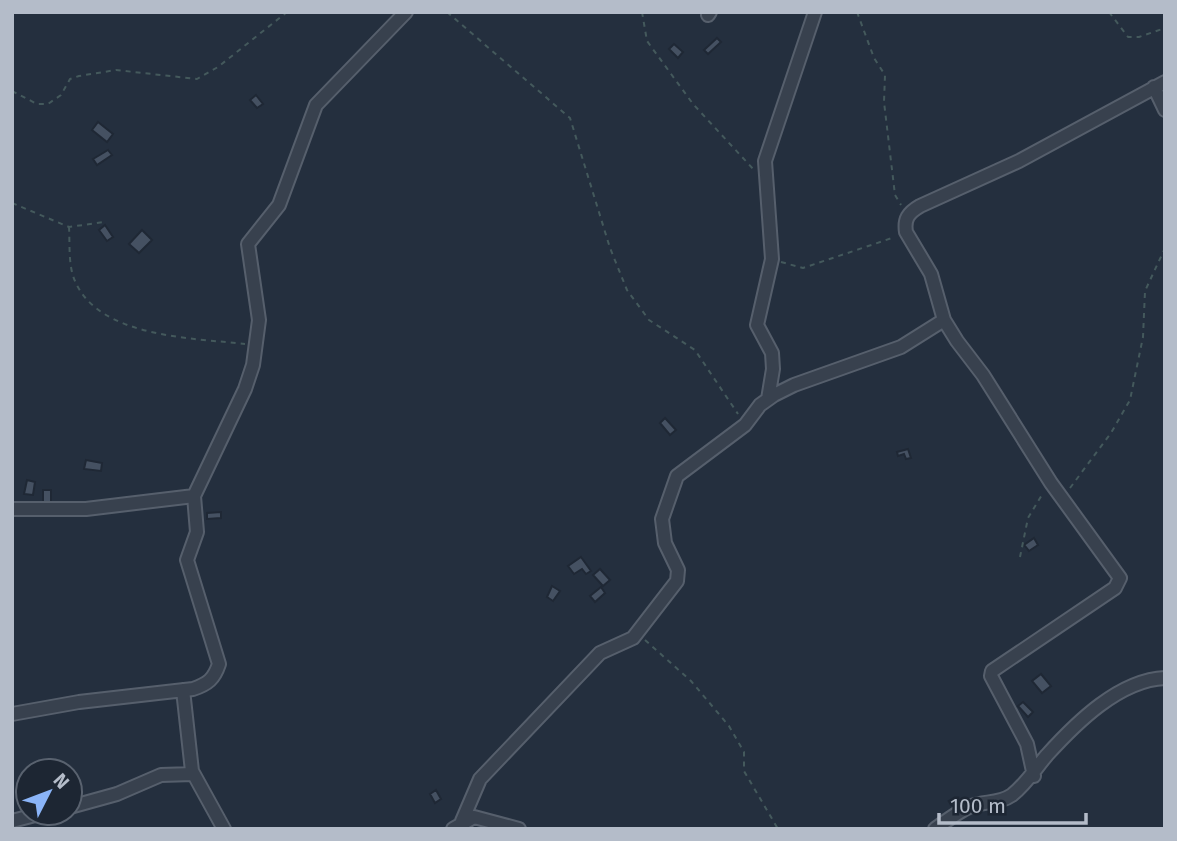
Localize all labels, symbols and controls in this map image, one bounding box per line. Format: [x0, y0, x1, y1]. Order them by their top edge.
north arrow [14, 757, 84, 827]
text: N [48, 769, 74, 793]
scale bar [939, 782, 1086, 826]
text: 100 m [950, 793, 1006, 819]

